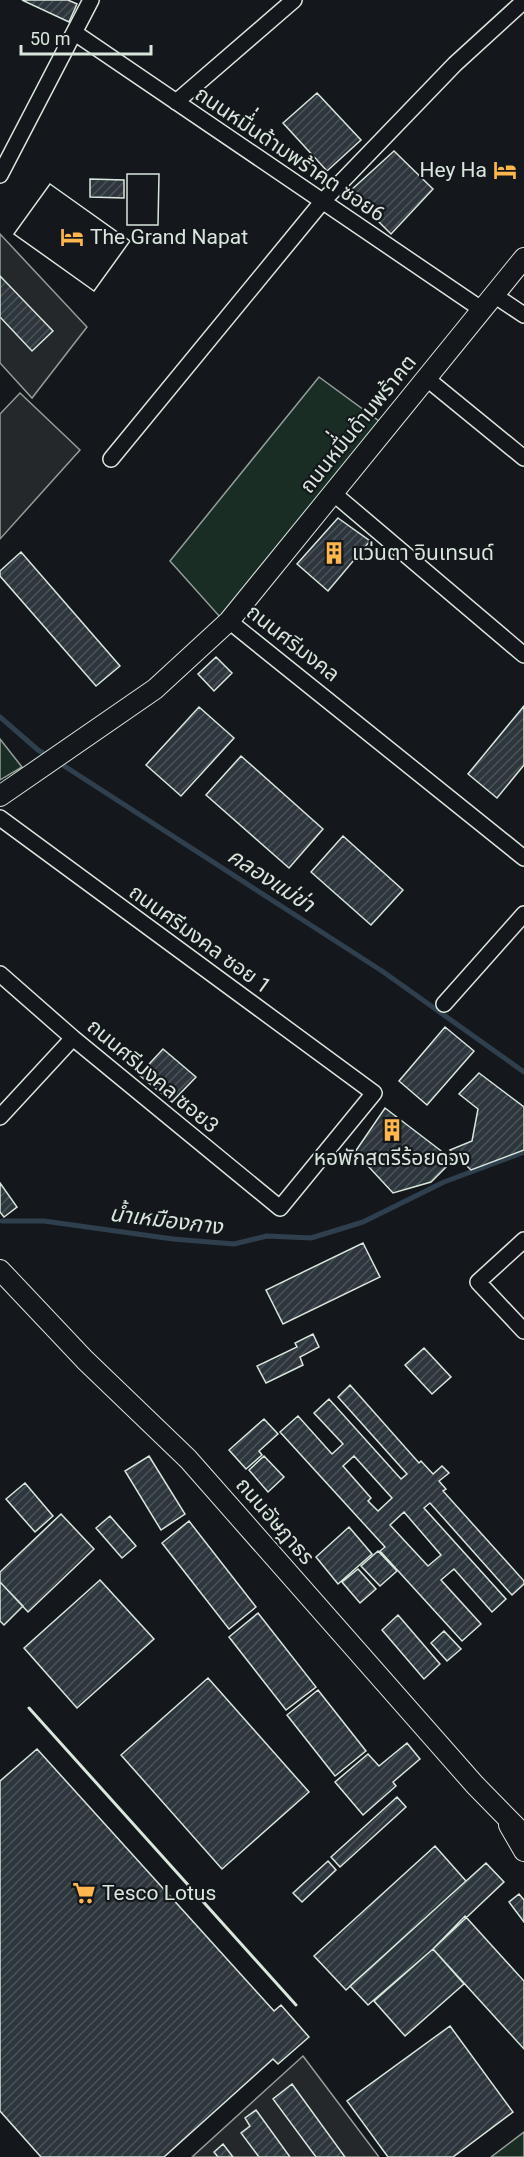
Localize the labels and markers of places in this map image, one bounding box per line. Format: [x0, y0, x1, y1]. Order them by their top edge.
hotel icon: Hey Ha [492, 157, 518, 183]
place label: Hey Ha [419, 158, 487, 182]
hotel icon: The Grand Napat [59, 224, 85, 250]
place label: The Grand Napat [90, 225, 248, 249]
building icon: แว่นตา อินเทรนด์ [321, 540, 347, 566]
place label: แว่นตา อินเทรนด์ [352, 541, 494, 565]
building icon: หอพักสตรีร้อยดวง [379, 1117, 405, 1143]
place label: หอพักสตรีร้อยดวง [314, 1146, 470, 1170]
supermarket icon: Tesco Lotus [71, 1880, 97, 1906]
place label: Tesco Lotus [102, 1881, 216, 1905]

